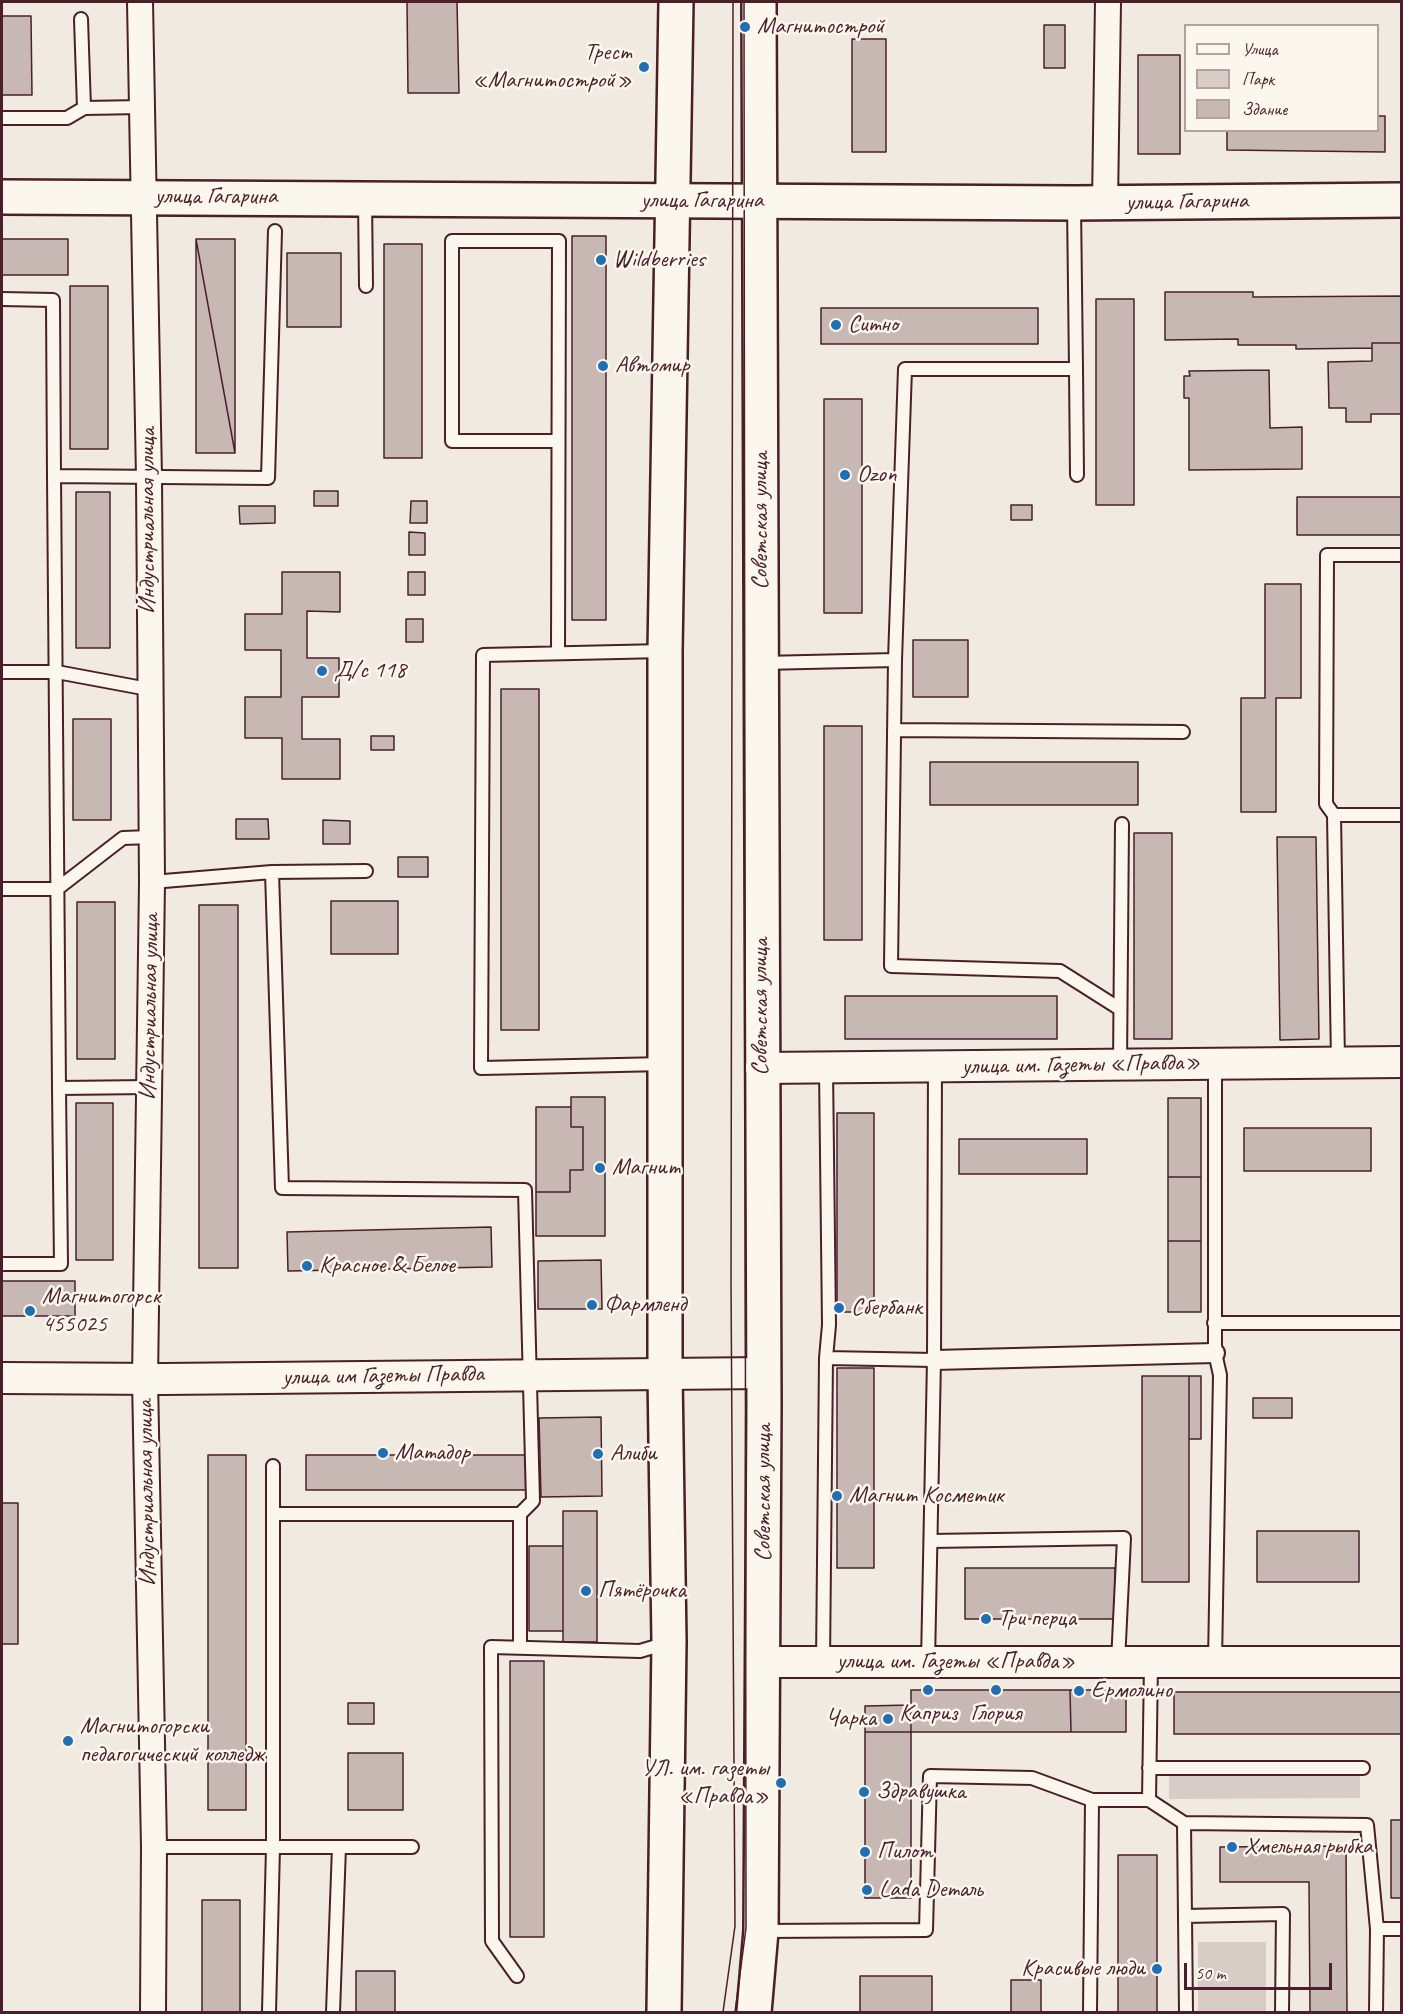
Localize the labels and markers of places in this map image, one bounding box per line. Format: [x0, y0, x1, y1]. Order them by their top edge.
place label: Магнитострой [757, 13, 884, 41]
marker: Магнитострой [738, 20, 752, 34]
place label: Трест «Магнитострой» [472, 39, 632, 95]
marker: Трест «Магнитострой» [637, 60, 651, 74]
place label: Wildberries [613, 246, 705, 274]
marker: Wildberries [594, 253, 608, 267]
place label: Ситно [848, 311, 898, 339]
marker: Ситно [829, 318, 843, 332]
place label: Автомир [615, 352, 690, 380]
marker: Автомир [596, 359, 610, 373]
place label: Ozon [857, 461, 896, 489]
marker: Ozon [838, 468, 852, 482]
place label: Д/с 118 [334, 657, 406, 685]
marker: Д/с 118 [315, 664, 329, 678]
place label: Магнит [612, 1154, 680, 1182]
marker: Магнит [593, 1161, 607, 1175]
place label: Красное & Белое [319, 1252, 455, 1280]
marker: Красное & Белое [300, 1259, 314, 1273]
place label: Магнитогорск 455025 [42, 1283, 160, 1339]
place label: Фармленд [604, 1291, 686, 1319]
place label: Сбербанк [851, 1294, 922, 1322]
marker: Фармленд [585, 1298, 599, 1312]
marker: Сбербанк [832, 1301, 846, 1315]
marker: Магнитогорск 455025 [23, 1304, 37, 1318]
place label: Матадор [395, 1439, 470, 1467]
place label: Алиби [610, 1440, 657, 1468]
marker: Матадор [376, 1446, 390, 1460]
marker: Алиби [591, 1447, 605, 1461]
place label: Магнит Косметик [849, 1482, 1003, 1510]
marker: Магнит Косметик [830, 1489, 844, 1503]
place label: Пятёрочка [598, 1577, 686, 1605]
marker: Пятёрочка [579, 1584, 593, 1598]
place label: Три перца [998, 1605, 1076, 1633]
marker: Три перца [979, 1612, 993, 1626]
place label: Ермолино [1091, 1677, 1172, 1705]
marker: Каприз [921, 1683, 935, 1697]
marker: Глория [989, 1683, 1003, 1697]
marker: Ермолино [1072, 1684, 1086, 1698]
place label: Каприз [899, 1700, 957, 1728]
place label: Глория [970, 1700, 1022, 1728]
place label: Чарка [825, 1705, 876, 1733]
marker: Чарка [881, 1712, 895, 1726]
place label: Магнитогорски педагогический колледж [80, 1713, 264, 1769]
marker: Магнитогорски педагогический колледж [61, 1734, 75, 1748]
place label: УЛ. им. газеты «Правда» [641, 1755, 769, 1811]
marker: УЛ. им. газеты «Правда» [774, 1776, 788, 1790]
place label: Здравушка [876, 1778, 965, 1806]
marker: Здравушка [857, 1785, 871, 1799]
place label: Хмельная рыбка [1244, 1833, 1372, 1861]
place label: Пилот [877, 1838, 933, 1866]
marker: Хмельная рыбка [1225, 1840, 1239, 1854]
marker: Пилот [858, 1845, 872, 1859]
place label: Lada Dеталь [879, 1876, 983, 1904]
marker: Lada Dеталь [860, 1883, 874, 1897]
place label: Красивые люди [1021, 1955, 1145, 1983]
marker: Красивые люди [1150, 1962, 1164, 1976]

